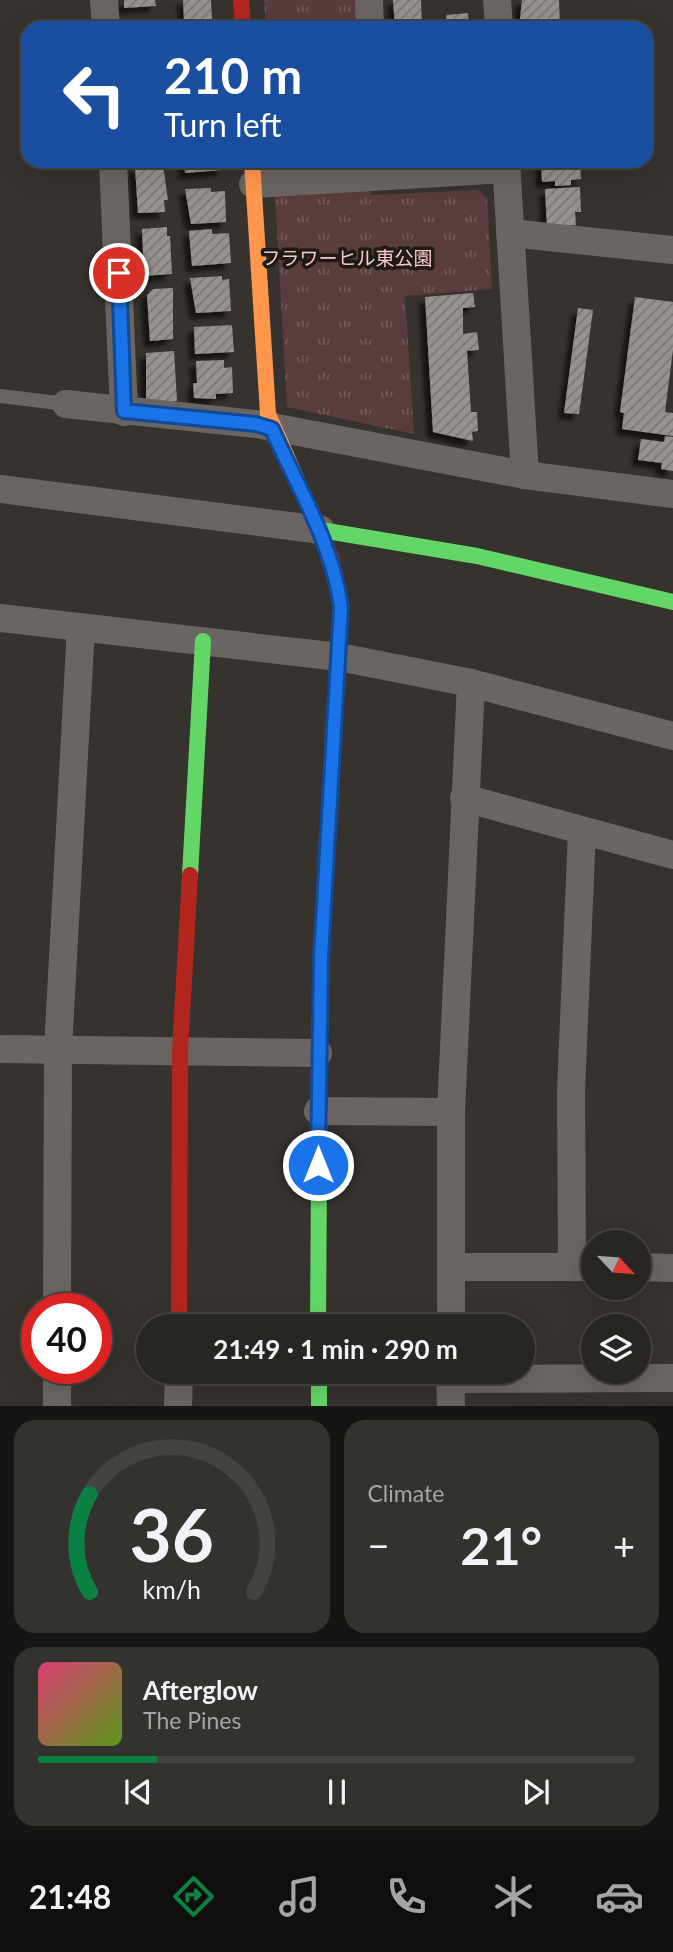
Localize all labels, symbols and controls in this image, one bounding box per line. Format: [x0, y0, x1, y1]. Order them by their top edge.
text: 210 m [164, 46, 302, 104]
icon: left [49, 49, 140, 140]
text: Turn left [164, 105, 281, 144]
pin [89, 243, 149, 303]
park label: フラワーヒル東公園 [261, 246, 433, 269]
icon: arrive [100, 254, 138, 292]
position arrow [281, 1128, 355, 1202]
north arrow [581, 1230, 651, 1300]
map controls [581, 1230, 651, 1384]
speed limit sign: 40 [21, 1293, 112, 1384]
button: layers [581, 1314, 651, 1384]
text: 21:49 · 1 min · 290 m [213, 1333, 458, 1365]
text: Climate [368, 1479, 444, 1507]
text: 36 [130, 1491, 214, 1579]
text: 21° [460, 1514, 542, 1576]
text: − [368, 1522, 390, 1568]
text: + [613, 1522, 635, 1568]
text: km/h [142, 1574, 201, 1604]
text: Afterglow [143, 1674, 258, 1706]
text: The Pines [143, 1706, 241, 1734]
icon: previous [119, 1773, 157, 1811]
icon: pause [318, 1773, 356, 1811]
icon: next [517, 1773, 555, 1811]
icon: directions [169, 1872, 218, 1921]
icon: music [275, 1872, 324, 1921]
icon: phone [382, 1872, 431, 1921]
icon: climate [489, 1872, 538, 1921]
icon: car [595, 1872, 644, 1921]
text: 21:48 [29, 1877, 111, 1916]

